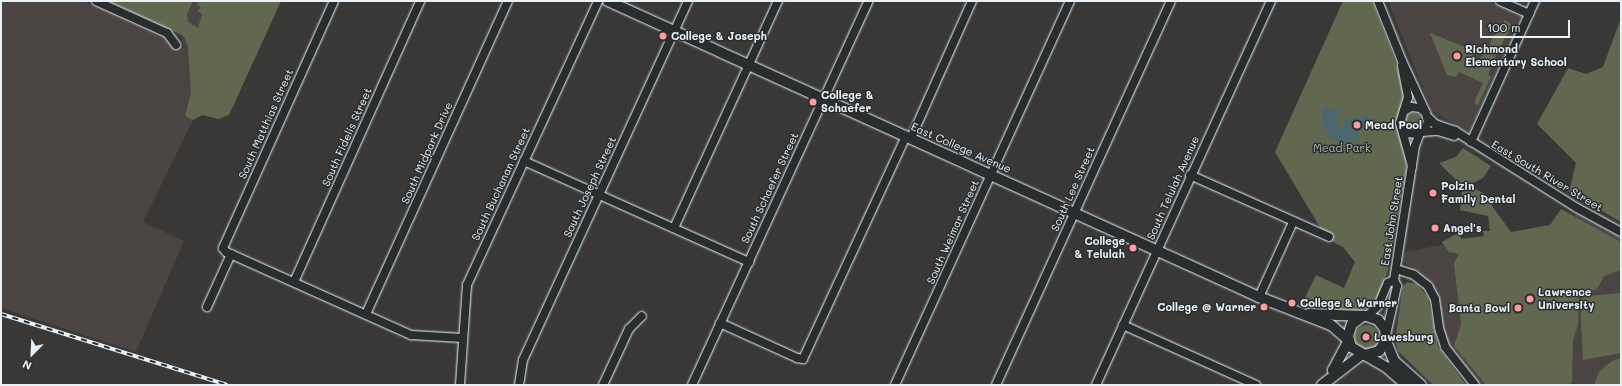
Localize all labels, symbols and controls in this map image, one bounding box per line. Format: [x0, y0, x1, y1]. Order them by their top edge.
scale bar [1482, 12, 1572, 38]
text: 100 m [1487, 19, 1521, 35]
place label: College & Joseph [671, 29, 767, 43]
marker: College & Joseph [658, 31, 668, 41]
place label: Richmond Elementary School [1465, 43, 1567, 69]
marker: Richmond Elementary School [1452, 51, 1462, 61]
street label: South Matthias Street [236, 67, 296, 181]
street label: South Fidelis Street [319, 86, 375, 188]
place label: College & Schaefer [821, 89, 874, 115]
marker: College & Schaefer [808, 97, 818, 107]
street label: South Midpark Drive [399, 100, 455, 206]
place label: Mead Pool [1365, 118, 1422, 132]
street label: East College Avenue [909, 120, 1013, 176]
marker: Mead Pool [1352, 120, 1362, 130]
street label: South Buchanan Street [469, 125, 533, 243]
street label: South Schaefer Street [738, 130, 802, 246]
street label: South Telulah Avenue [1144, 134, 1202, 242]
street label: South Joseph Street [561, 135, 619, 239]
street label: East South River Street [1489, 138, 1605, 214]
park label: Mead Park [1313, 141, 1371, 155]
street label: South Lee Street [1048, 145, 1098, 233]
street label: East John Street [1378, 175, 1406, 267]
street label: South Weimar Street [924, 178, 982, 286]
place label: Polzin Family Dental [1441, 180, 1516, 206]
marker: Polzin Family Dental [1428, 188, 1438, 198]
place label: Angel's [1443, 221, 1482, 235]
marker: Angel's [1430, 223, 1440, 233]
place label: College & Telulah [1074, 235, 1125, 261]
marker: College & Telulah [1128, 243, 1138, 253]
place label: Lawrence University [1538, 286, 1594, 312]
marker: Lawrence University [1525, 294, 1535, 304]
place label: College & Warner [1300, 296, 1397, 310]
marker: College & Warner [1287, 298, 1297, 308]
place label: College @ Warner [1157, 300, 1256, 314]
place label: Banta Bowl [1448, 301, 1510, 315]
marker: College @ Warner [1259, 302, 1269, 312]
marker: Banta Bowl [1513, 303, 1523, 313]
place label: Lawesburg [1374, 330, 1433, 344]
marker: Lawesburg [1361, 332, 1371, 342]
north arrow [12, 334, 52, 374]
text: N [20, 357, 34, 374]

